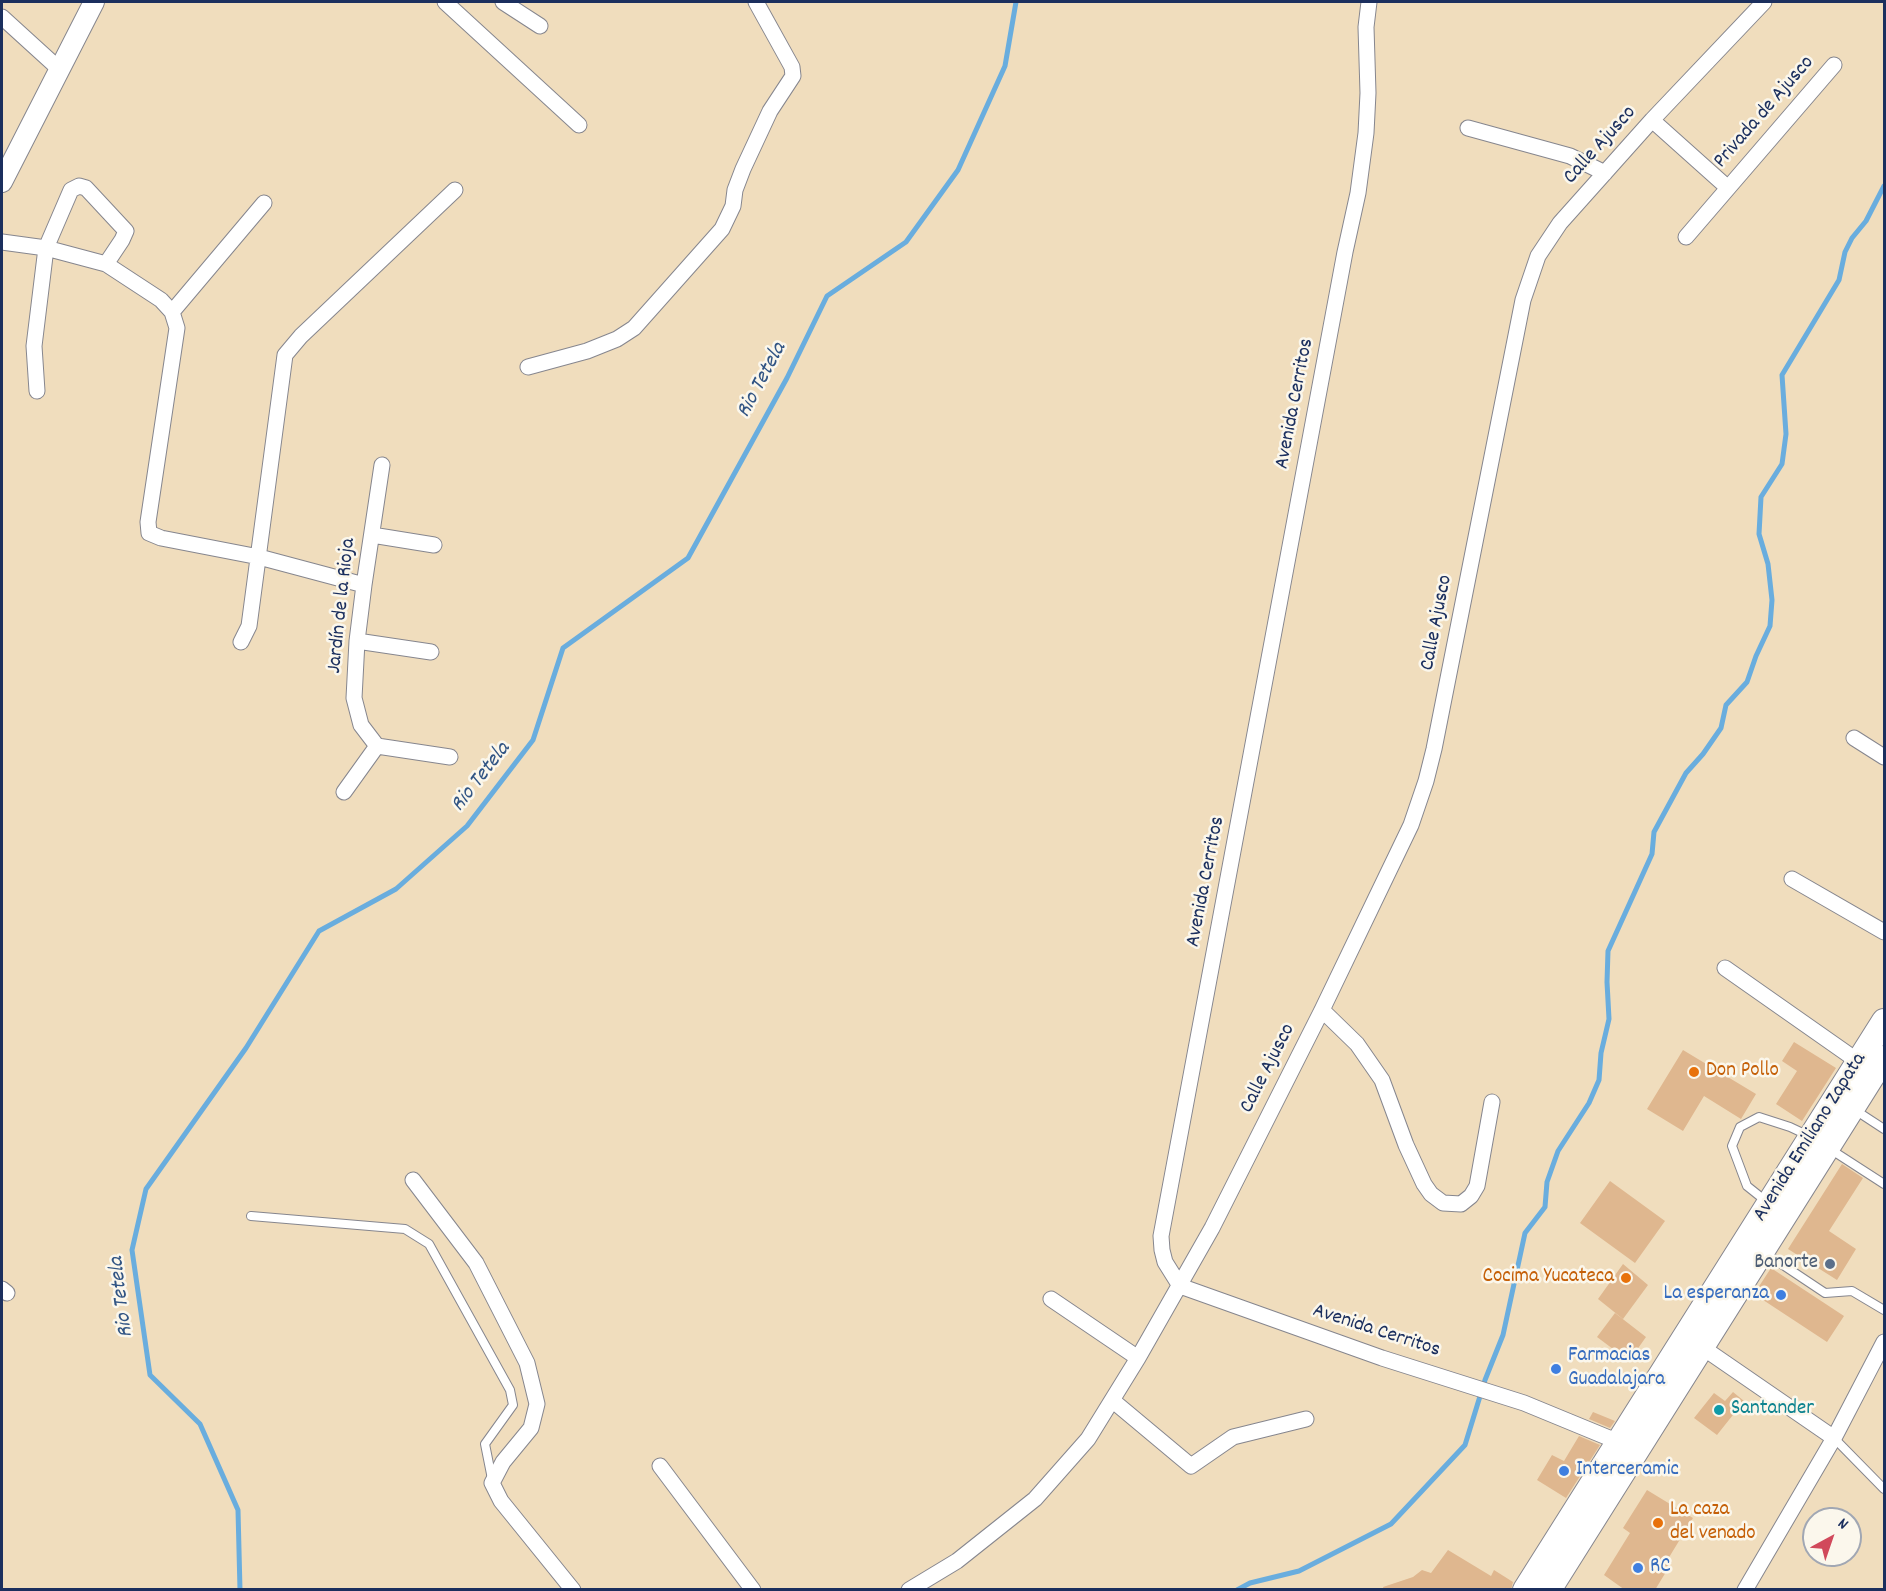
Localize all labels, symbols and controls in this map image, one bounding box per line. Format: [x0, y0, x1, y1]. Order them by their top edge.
street label: Privada de Ajusco [1709, 52, 1821, 174]
street label: Calle Ajusco [1559, 102, 1643, 190]
street label: Avenida Cerritos [1271, 337, 1321, 471]
water label: Rio Tetela [732, 339, 794, 423]
street label: Jardín de la Rioja [323, 537, 363, 675]
street label: Calle Ajusco [1416, 573, 1460, 673]
water label: Rio Tetela [447, 738, 517, 818]
street label: Avenida Cerritos [1182, 815, 1232, 949]
street label: Calle Ajusco [1236, 1020, 1302, 1118]
street label: Avenida Emiliano Zapata [1749, 1049, 1873, 1227]
place label: Don Pollo [1706, 1059, 1779, 1085]
marker: Don Pollo [1687, 1065, 1701, 1079]
place label: Banorte [1754, 1251, 1818, 1277]
water label: Rio Tetela [105, 1255, 141, 1339]
marker: Banorte [1823, 1257, 1837, 1271]
place label: Cocima Yucateca [1483, 1265, 1614, 1291]
marker: Cocima Yucateca [1619, 1271, 1633, 1285]
place label: La esperanza [1664, 1282, 1769, 1308]
marker: La esperanza [1774, 1288, 1788, 1302]
street label: Avenida Cerritos [1309, 1300, 1443, 1364]
place label: Farmacias Guadalajara [1568, 1344, 1665, 1394]
marker: Farmacias Guadalajara [1549, 1362, 1563, 1376]
place label: Santander [1731, 1397, 1814, 1423]
marker: Santander [1712, 1403, 1726, 1417]
place label: Interceramic [1576, 1458, 1679, 1484]
marker: Interceramic [1557, 1464, 1571, 1478]
place label: La caza del venado [1670, 1498, 1756, 1548]
north arrow [1802, 1507, 1862, 1567]
text: N [1832, 1513, 1853, 1536]
marker: La caza del venado [1651, 1516, 1665, 1530]
place label: RC [1650, 1555, 1671, 1581]
marker: RC [1631, 1561, 1645, 1575]

